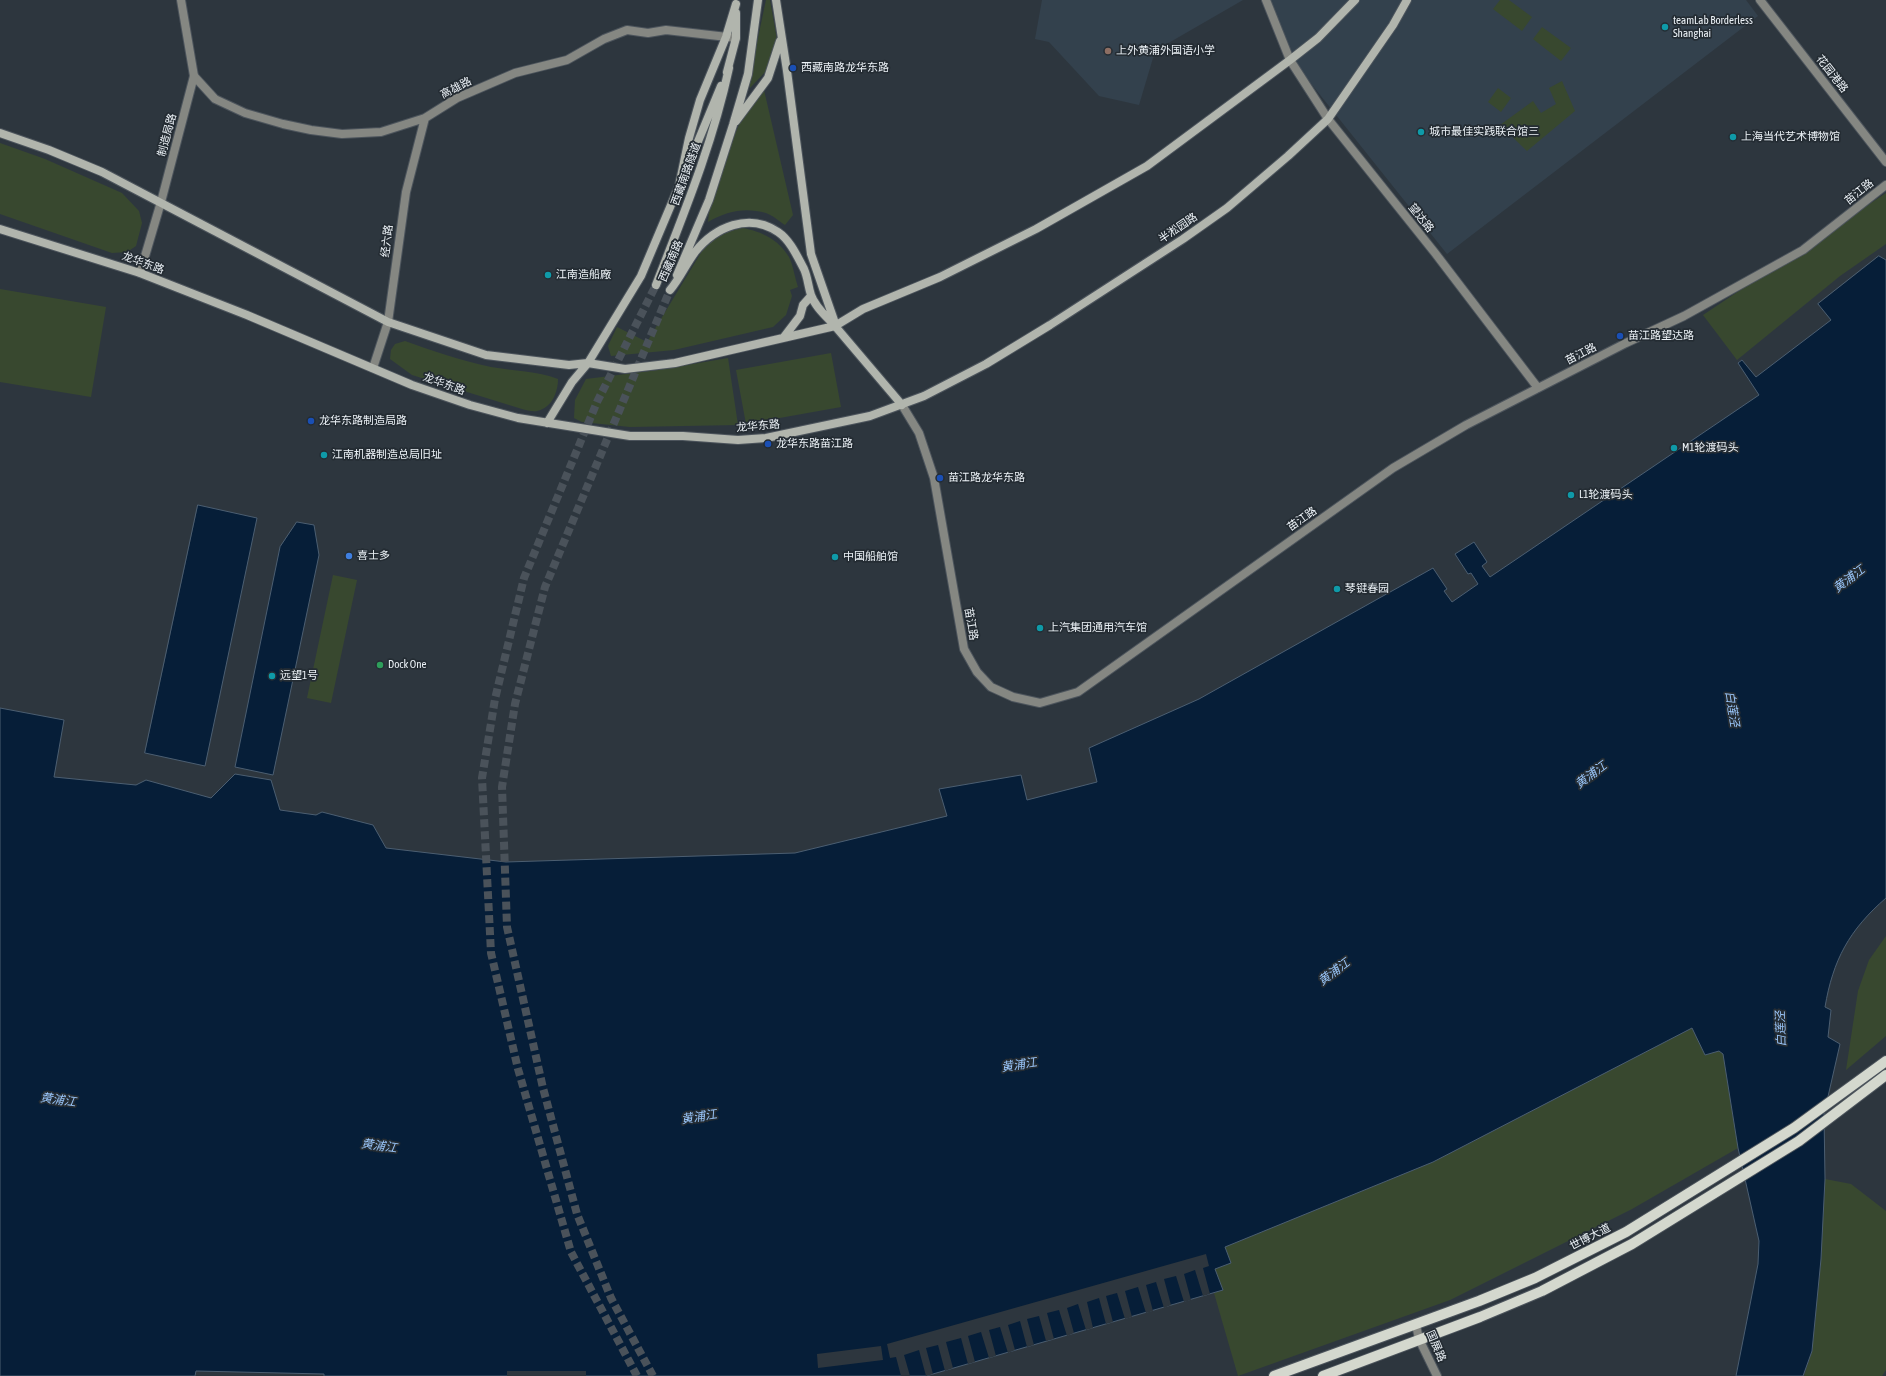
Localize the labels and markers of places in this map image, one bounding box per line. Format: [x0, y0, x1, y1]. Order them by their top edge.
place label: teamLab Borderless Shanghai [1673, 14, 1753, 40]
marker: teamLab Borderless Shanghai [1660, 22, 1670, 32]
place label: 上外黄浦外国语小学 [1116, 44, 1215, 58]
marker: 上外黄浦外国语小学 [1103, 46, 1113, 56]
place label: 西藏南路龙华东路 [801, 61, 889, 75]
marker: 西藏南路龙华东路 [788, 63, 798, 73]
place label: 城市最佳实践联合馆三 [1429, 125, 1539, 139]
marker: 城市最佳实践联合馆三 [1416, 127, 1426, 137]
place label: 上海当代艺术博物馆 [1741, 130, 1840, 144]
marker: 上海当代艺术博物馆 [1728, 132, 1738, 142]
place label: 江南造船廠 [556, 268, 611, 282]
marker: 江南造船廠 [543, 270, 553, 280]
place label: 苗江路望达路 [1628, 329, 1694, 343]
marker: 苗江路望达路 [1615, 331, 1625, 341]
place label: 龙华东路制造局路 [319, 414, 407, 428]
marker: 龙华东路制造局路 [306, 416, 316, 426]
place label: 龙华东路苗江路 [776, 437, 853, 451]
marker: 龙华东路苗江路 [763, 439, 773, 449]
place label: M1轮渡码头 [1682, 441, 1739, 455]
marker: M1轮渡码头 [1669, 443, 1679, 453]
place label: 江南机器制造总局旧址 [332, 448, 442, 462]
marker: 江南机器制造总局旧址 [319, 450, 329, 460]
place label: 苗江路龙华东路 [948, 471, 1025, 485]
marker: 苗江路龙华东路 [935, 473, 945, 483]
place label: L1轮渡码头 [1579, 488, 1632, 502]
marker: L1轮渡码头 [1566, 490, 1576, 500]
place label: 喜士多 [357, 549, 390, 563]
place label: 中国船舶馆 [843, 550, 898, 564]
marker: 喜士多 [344, 551, 354, 561]
marker: 中国船舶馆 [830, 552, 840, 562]
place label: 琴键春园 [1345, 582, 1389, 596]
marker: 琴键春园 [1332, 584, 1342, 594]
place label: 上汽集团通用汽车馆 [1048, 621, 1147, 635]
marker: 上汽集团通用汽车馆 [1035, 623, 1045, 633]
place label: Dock One [388, 658, 426, 672]
marker: Dock One [375, 660, 385, 670]
place label: 远望1号 [280, 669, 318, 683]
marker: 远望1号 [267, 671, 277, 681]

